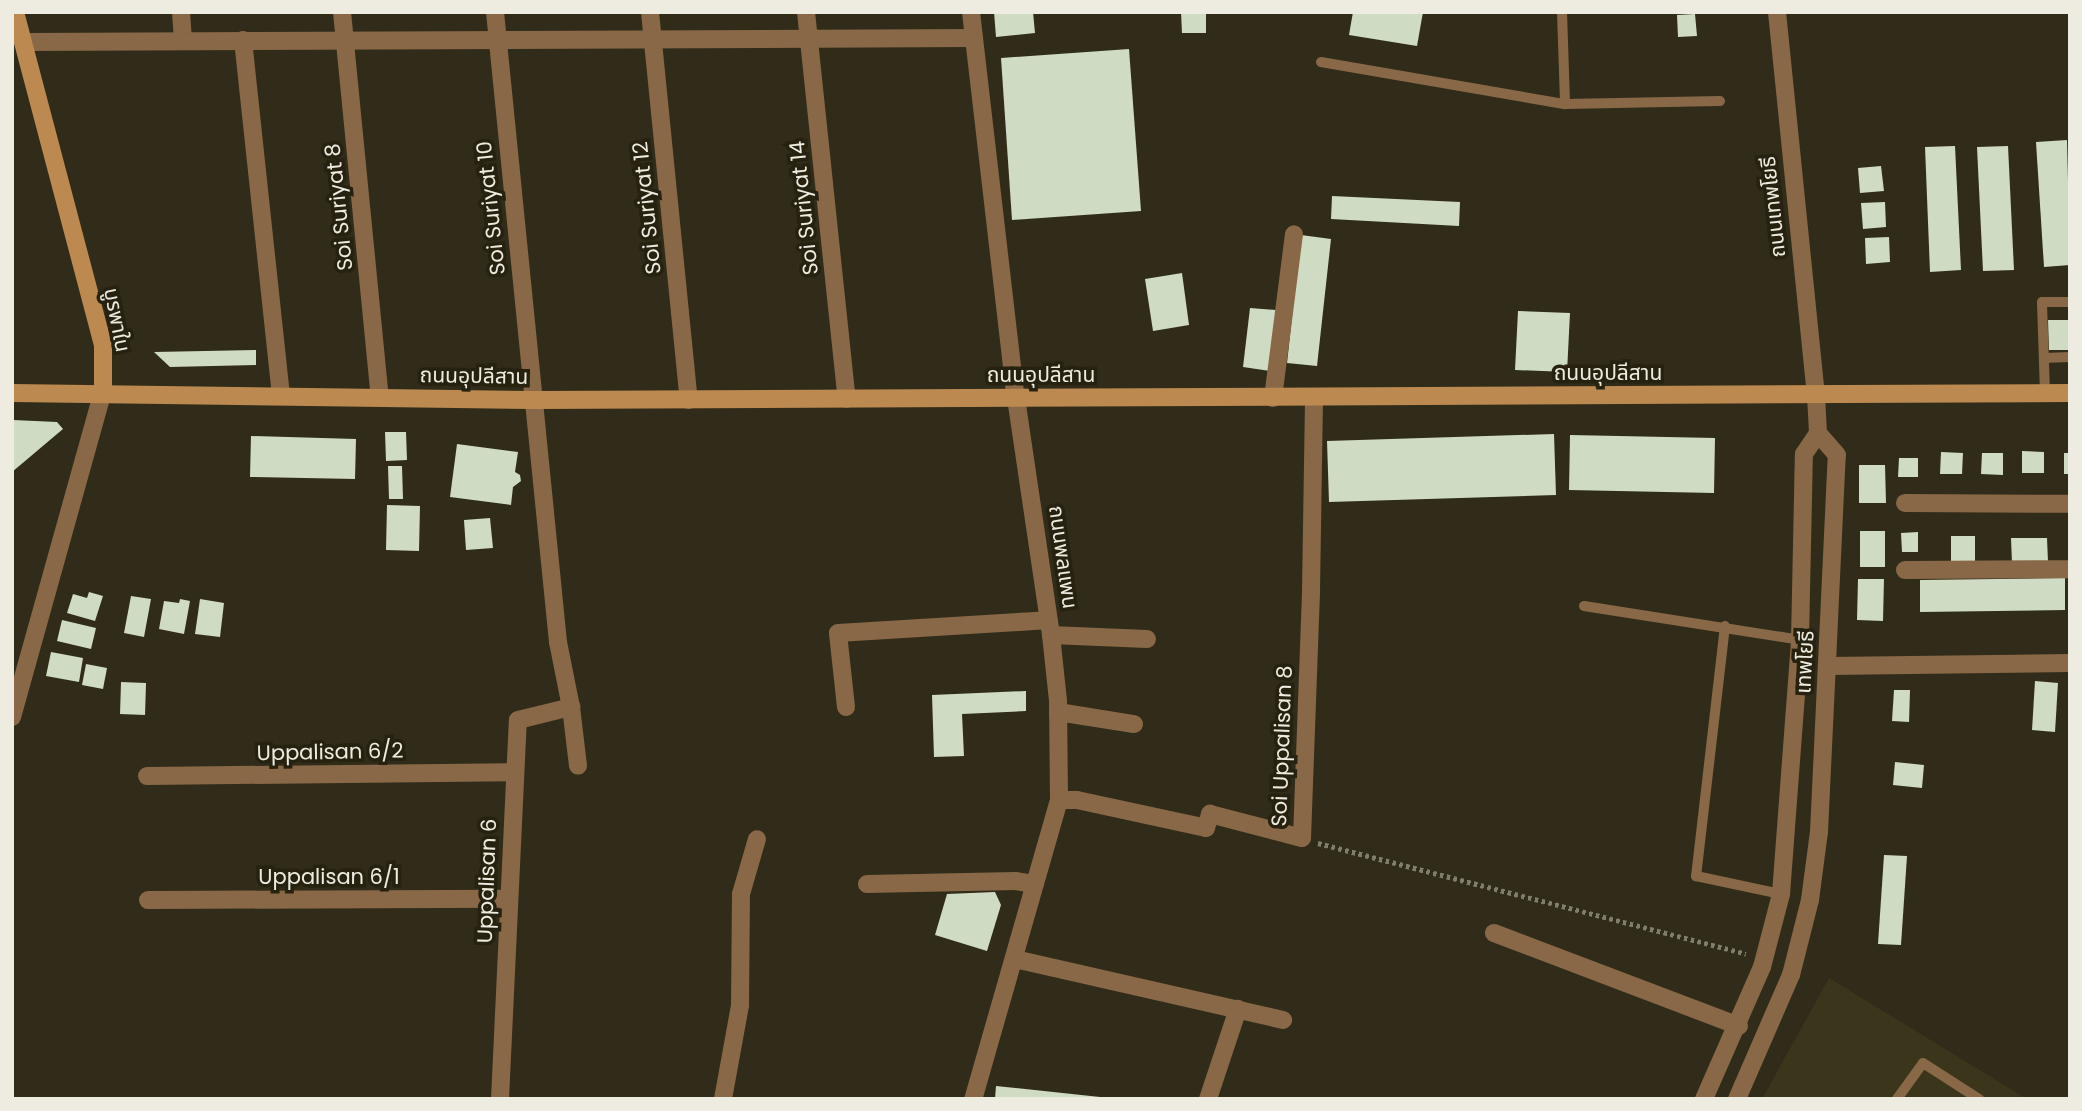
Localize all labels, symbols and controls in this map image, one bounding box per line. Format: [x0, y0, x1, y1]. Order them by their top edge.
street label: Soi Suriyat 10 [471, 140, 511, 276]
street label: Soi Suriyat 12 [627, 140, 667, 276]
street label: Soi Suriyat 14 [784, 140, 824, 276]
street label: Soi Suriyat 8 [320, 142, 358, 272]
street label: ถนนเทพโยธี [1755, 155, 1791, 259]
street label: บูรพาใน [98, 286, 136, 354]
street label: ถนนอุปลีสาน [1554, 360, 1662, 386]
street label: ถนนอุปลีสาน [420, 362, 528, 390]
street label: ถนนอุปลีสาน [987, 362, 1095, 388]
street label: ถนนพลแพน [1043, 504, 1083, 610]
street label: เทพโยธี [1791, 630, 1819, 694]
street label: Soi Uppalisan 8 [1267, 665, 1297, 827]
street label: Uppalisan 6/2 [256, 738, 404, 766]
street label: Uppalisan 6 [472, 818, 502, 944]
street label: Uppalisan 6/1 [258, 864, 400, 890]

